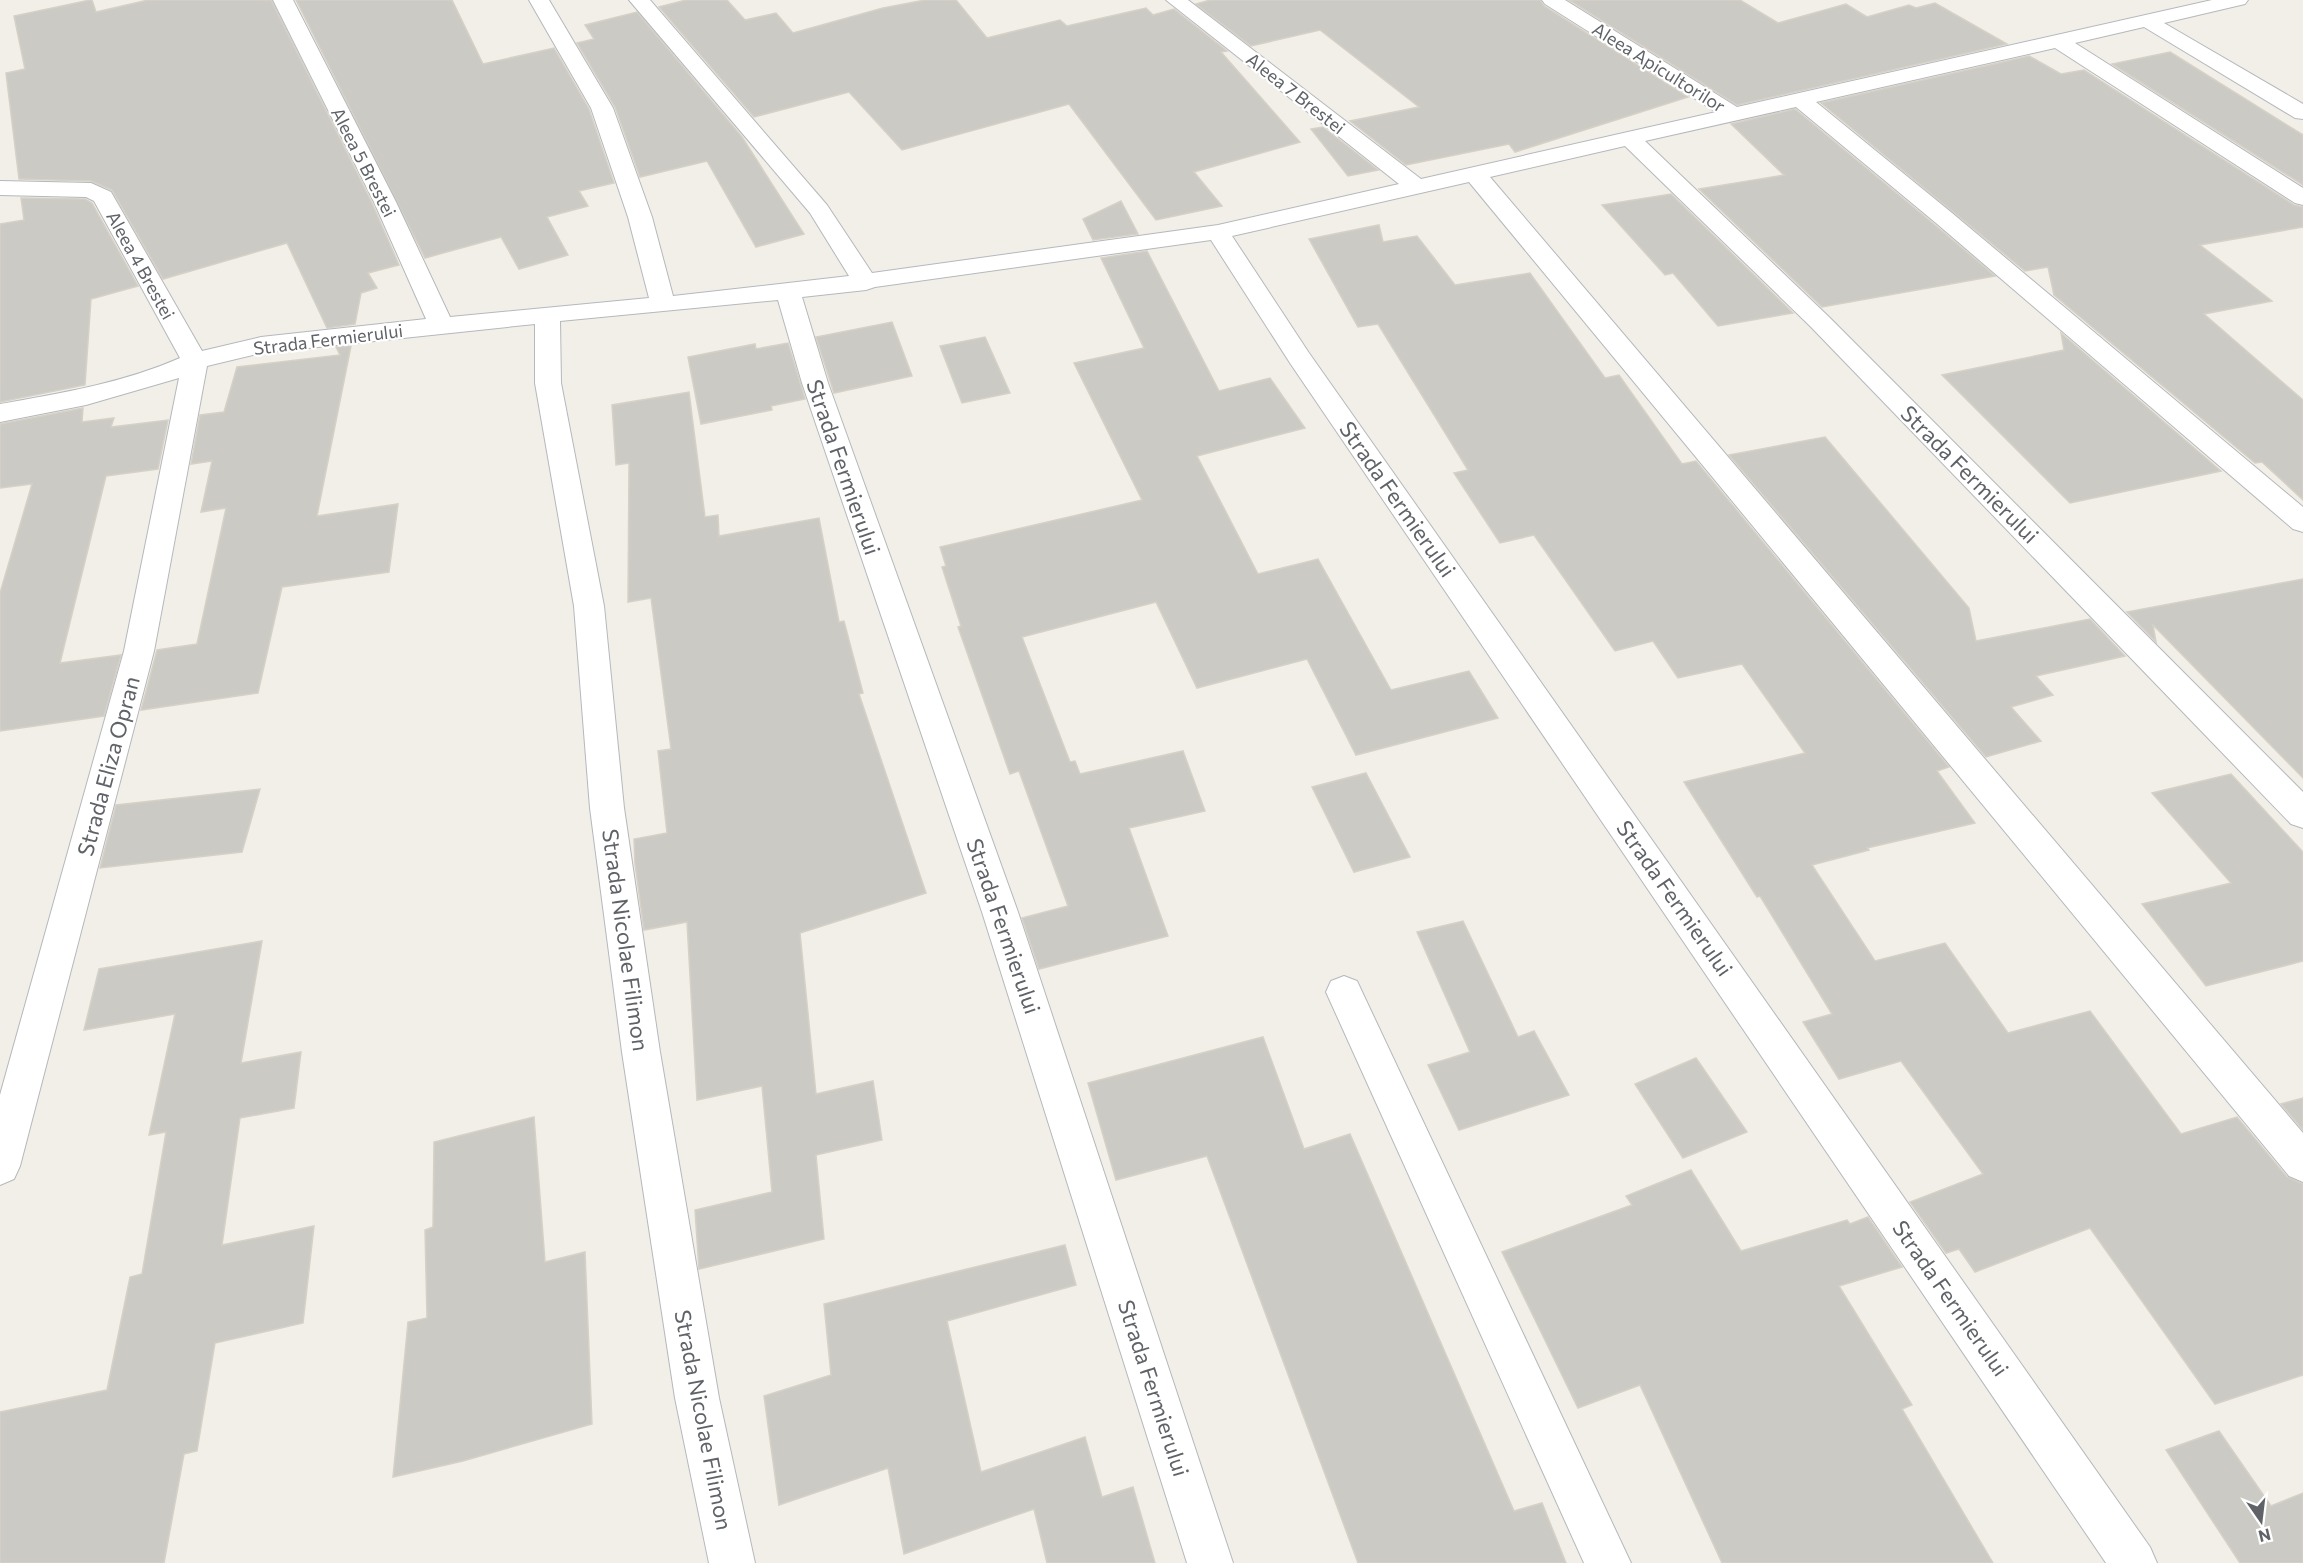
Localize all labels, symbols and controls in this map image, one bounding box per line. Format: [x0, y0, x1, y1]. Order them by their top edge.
street label: Aleea Apicultorilor [1589, 17, 1729, 117]
street label: Aleea 7 Brestei [1242, 48, 1350, 138]
street label: Aleea 5 Brestei [327, 103, 401, 221]
street label: Aleea 4 Brestei [102, 207, 180, 323]
street label: Strada Fermierului [252, 319, 404, 359]
street label: Strada Fermierului [801, 376, 887, 558]
street label: Strada Fermierului [1895, 399, 2045, 549]
street label: Strada Fermierului [1334, 416, 1462, 582]
street label: Strada Eliza Opran [71, 673, 145, 859]
street label: Strada Fermierului [1611, 815, 1739, 981]
street label: Strada Nicolae Filimon [597, 827, 655, 1053]
street label: Strada Fermierului [961, 835, 1047, 1017]
street label: Strada Fermierului [1887, 1215, 2015, 1381]
street label: Strada Fermierului [1113, 1296, 1195, 1480]
street label: Strada Nicolae Filimon [669, 1308, 739, 1532]
north arrow [2231, 1491, 2291, 1551]
text: N [2257, 1525, 2273, 1547]

